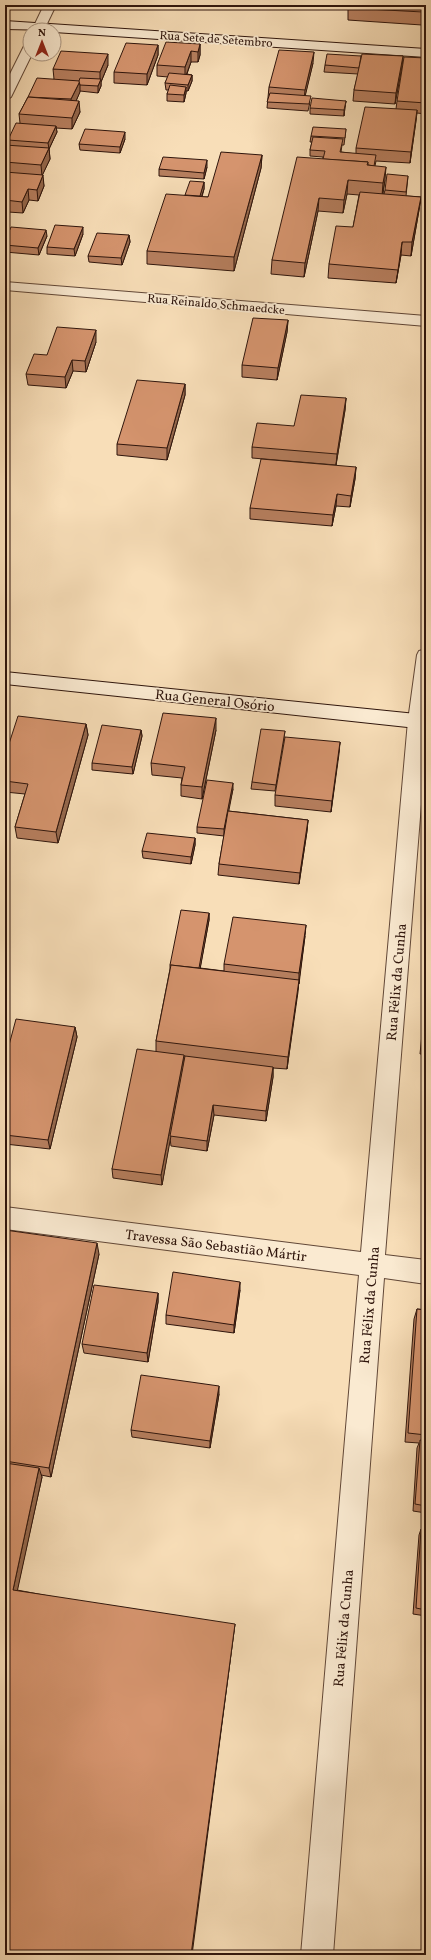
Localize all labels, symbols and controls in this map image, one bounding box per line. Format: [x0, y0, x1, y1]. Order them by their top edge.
north arrow [22, 22, 62, 62]
text: N [38, 26, 46, 41]
street label: Rua Sete de Setembro [159, 28, 273, 52]
street label: Rua Reinaldo Schmaedcke [147, 291, 286, 319]
street label: Rua General Osório [154, 686, 276, 717]
street label: Rua Félix da Cunha [383, 923, 412, 1042]
street label: Travessa São Sebastião Mártir [124, 1226, 308, 1267]
street label: Rua Félix da Cunha [356, 1246, 385, 1365]
street label: Rua Félix da Cunha [330, 1569, 359, 1688]

